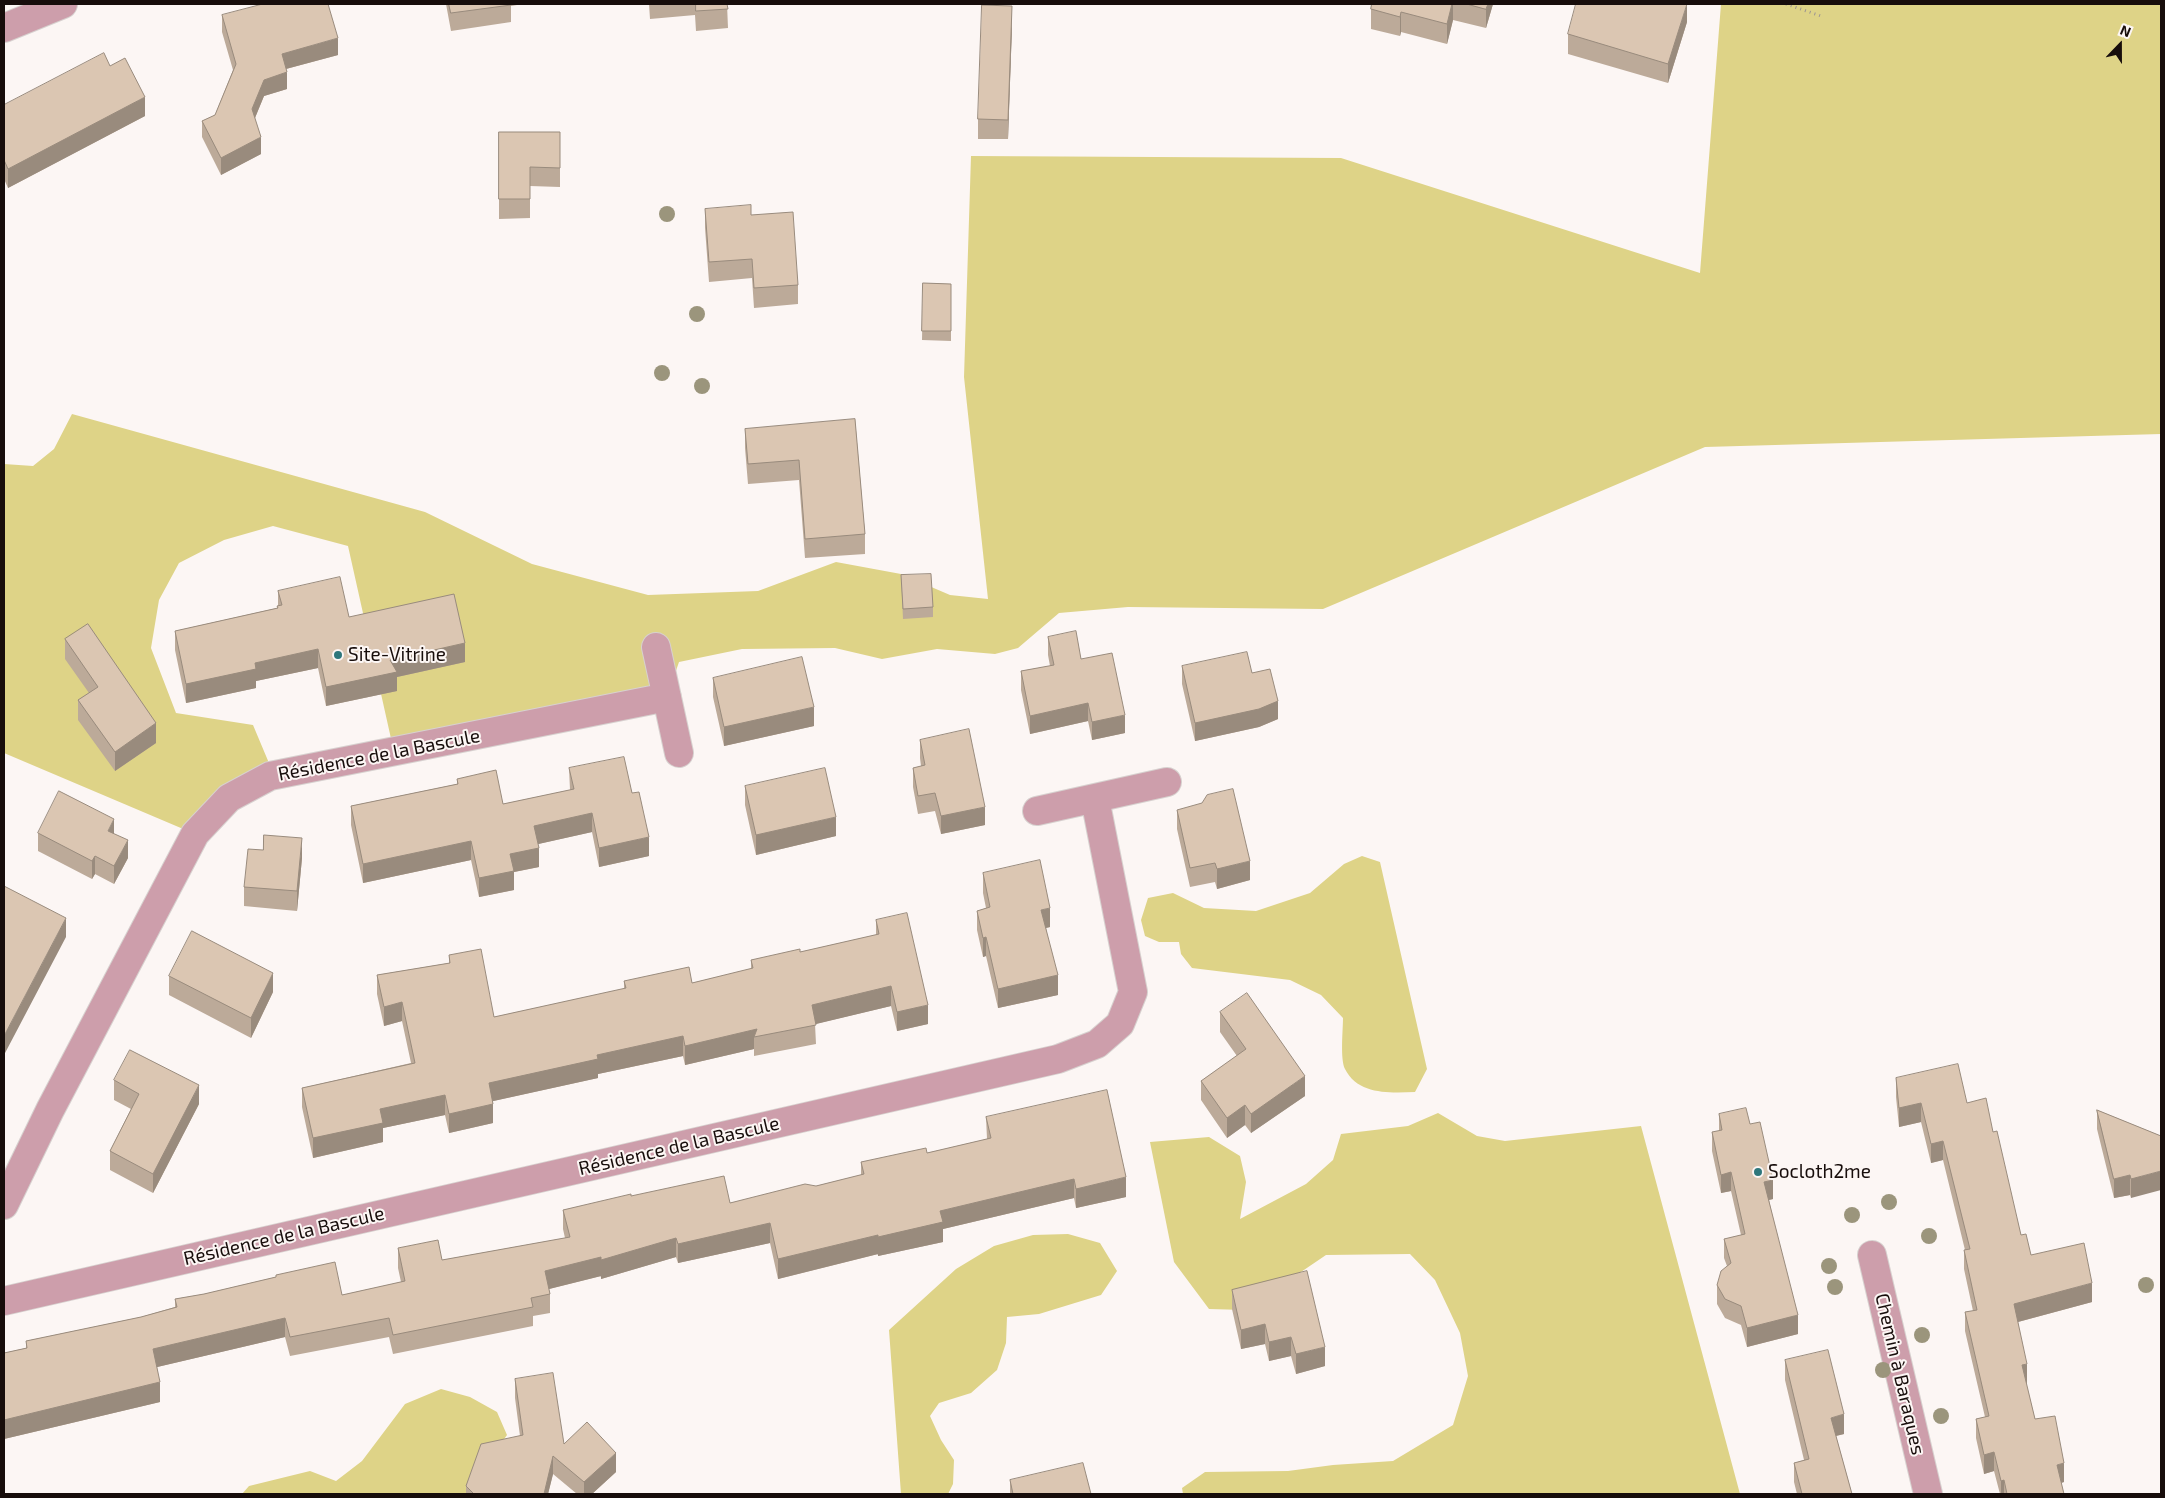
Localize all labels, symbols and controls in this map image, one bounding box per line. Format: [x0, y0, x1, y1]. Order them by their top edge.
north arrow [2095, 20, 2145, 70]
text: N [2118, 21, 2134, 40]
place label: Site-Vitrine [348, 644, 446, 666]
marker: Site-Vitrine [332, 649, 344, 661]
street label: Résidence de la Bascule [276, 724, 482, 786]
street label: Résidence de la Bascule [576, 1112, 782, 1180]
place label: Socloth2me [1768, 1161, 1871, 1183]
marker: Socloth2me [1752, 1166, 1764, 1178]
street label: Résidence de la Bascule [181, 1202, 387, 1270]
street label: Chemin à Baraques [1870, 1291, 1930, 1457]

